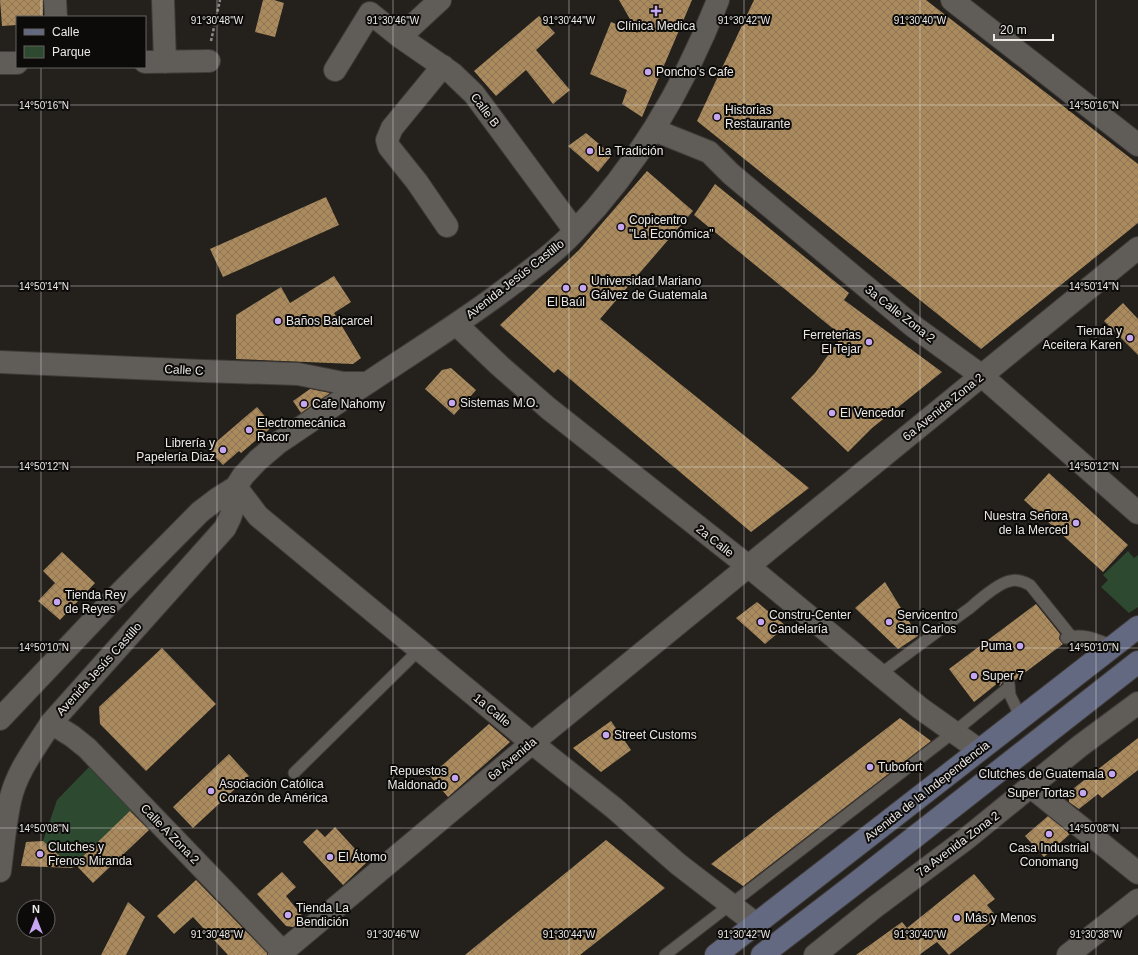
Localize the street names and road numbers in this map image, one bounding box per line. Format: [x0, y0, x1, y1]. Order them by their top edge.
street label: Calle B [468, 90, 502, 130]
street label: Avenida Jesús Castillo [463, 236, 567, 322]
street label: 3a Calle Zona 2 [862, 282, 938, 346]
street label: Calle C [164, 362, 204, 378]
street label: 6a Avenida Zona 2 [900, 370, 986, 444]
street label: 2a Calle [693, 522, 737, 560]
street label: Avenida Jesús Castillo [53, 619, 145, 718]
street label: 1a Calle [471, 690, 514, 730]
street label: 6a Avenida [485, 734, 539, 783]
street label: Avenida de la Independencia [862, 738, 992, 844]
street label: Calle A Zona 2 [138, 801, 202, 867]
street label: 7a Avenida Zona 2 [914, 808, 1002, 880]

